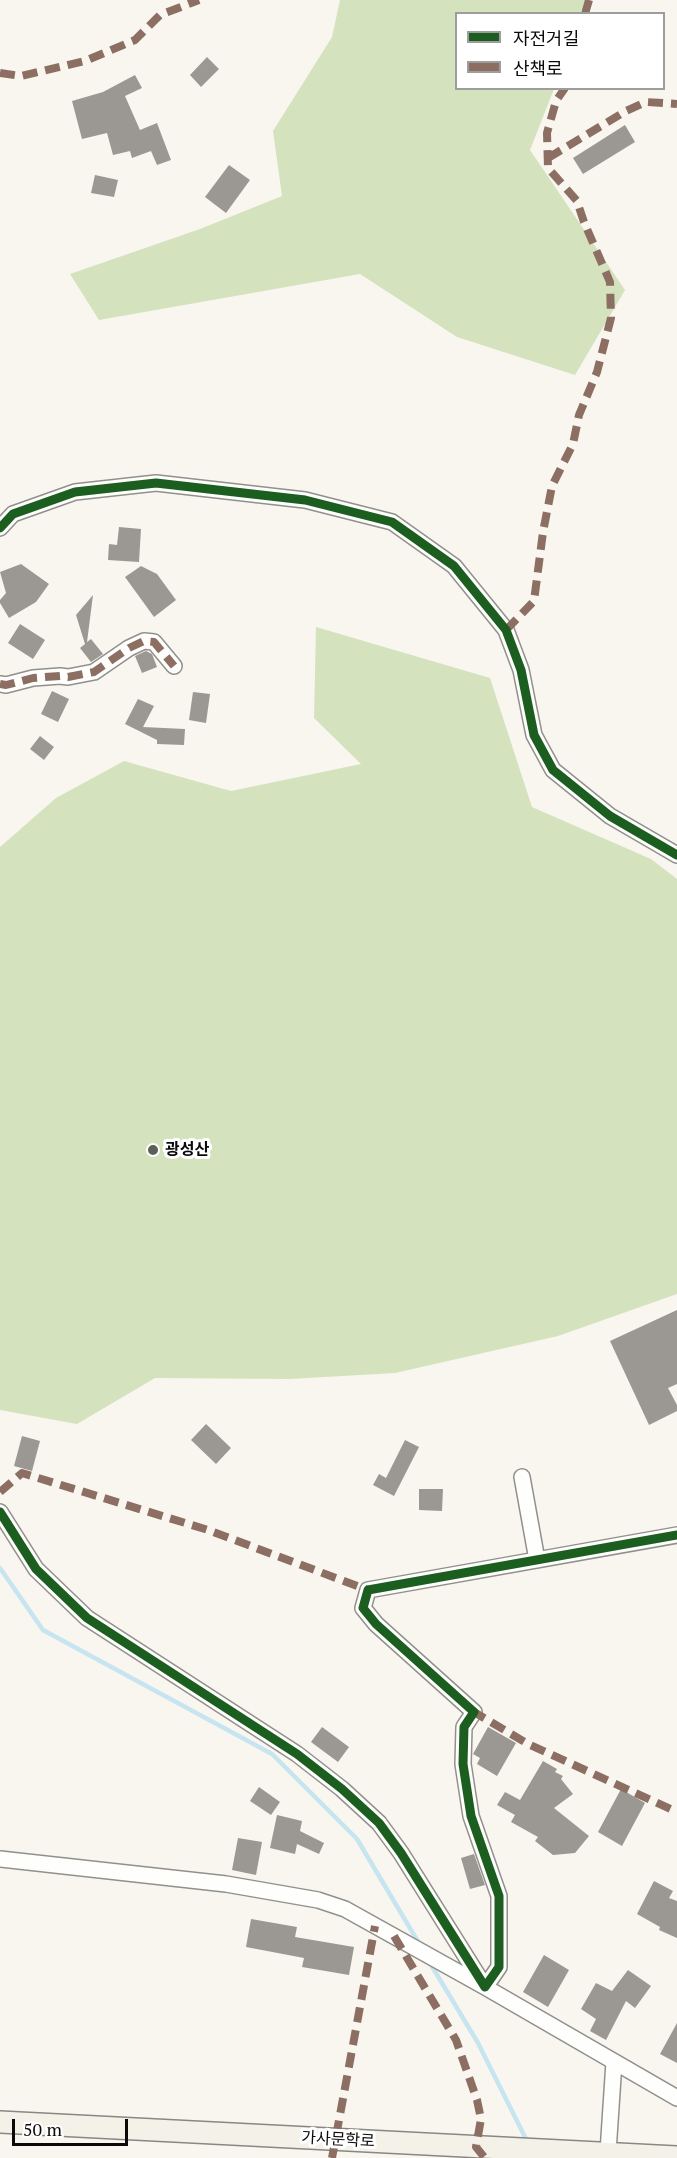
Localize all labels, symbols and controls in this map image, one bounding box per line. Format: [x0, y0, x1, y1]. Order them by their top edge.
legend [455, 12, 665, 90]
text: 자전거길 [513, 26, 579, 50]
text: 산책로 [513, 56, 563, 80]
place label: 광성산 [165, 1140, 209, 1160]
marker: 광성산 [146, 1143, 160, 1157]
scale bar [15, 2107, 130, 2145]
text: 50 m [23, 2117, 62, 2141]
street label: 가사문학로 [301, 2128, 375, 2152]

